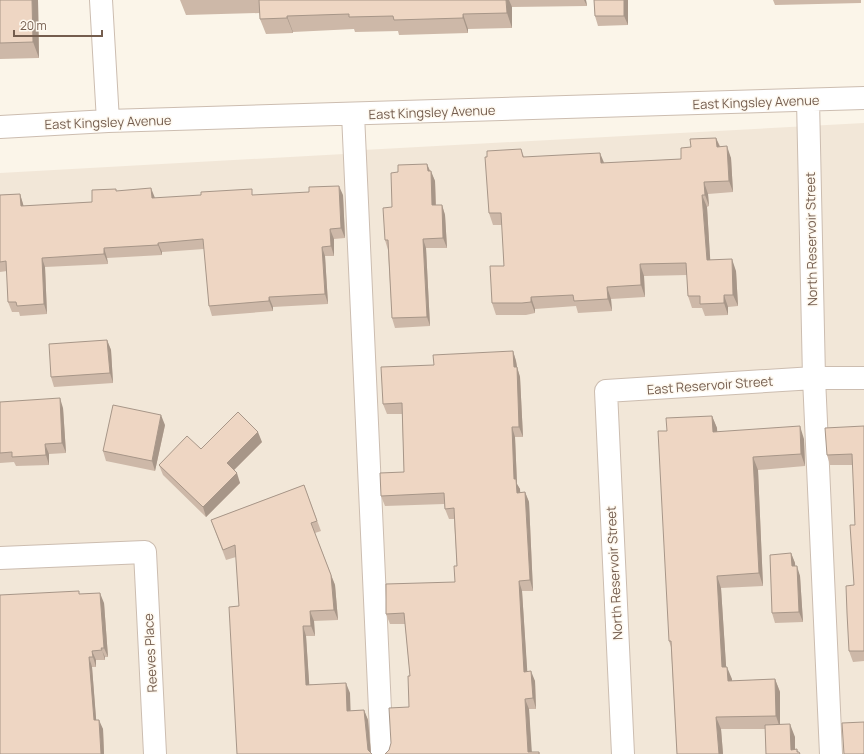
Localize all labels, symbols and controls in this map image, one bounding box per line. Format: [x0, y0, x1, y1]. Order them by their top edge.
scale bar [14, 12, 102, 38]
text: 20 m [20, 17, 47, 34]
street label: East Kingsley Avenue [692, 91, 820, 113]
street label: East Kingsley Avenue [368, 101, 496, 123]
street label: East Kingsley Avenue [44, 111, 172, 133]
street label: North Reservoir Street [801, 172, 821, 306]
street label: East Reservoir Street [646, 372, 774, 398]
street label: North Reservoir Street [601, 505, 627, 641]
street label: Reeves Place [139, 613, 161, 693]

